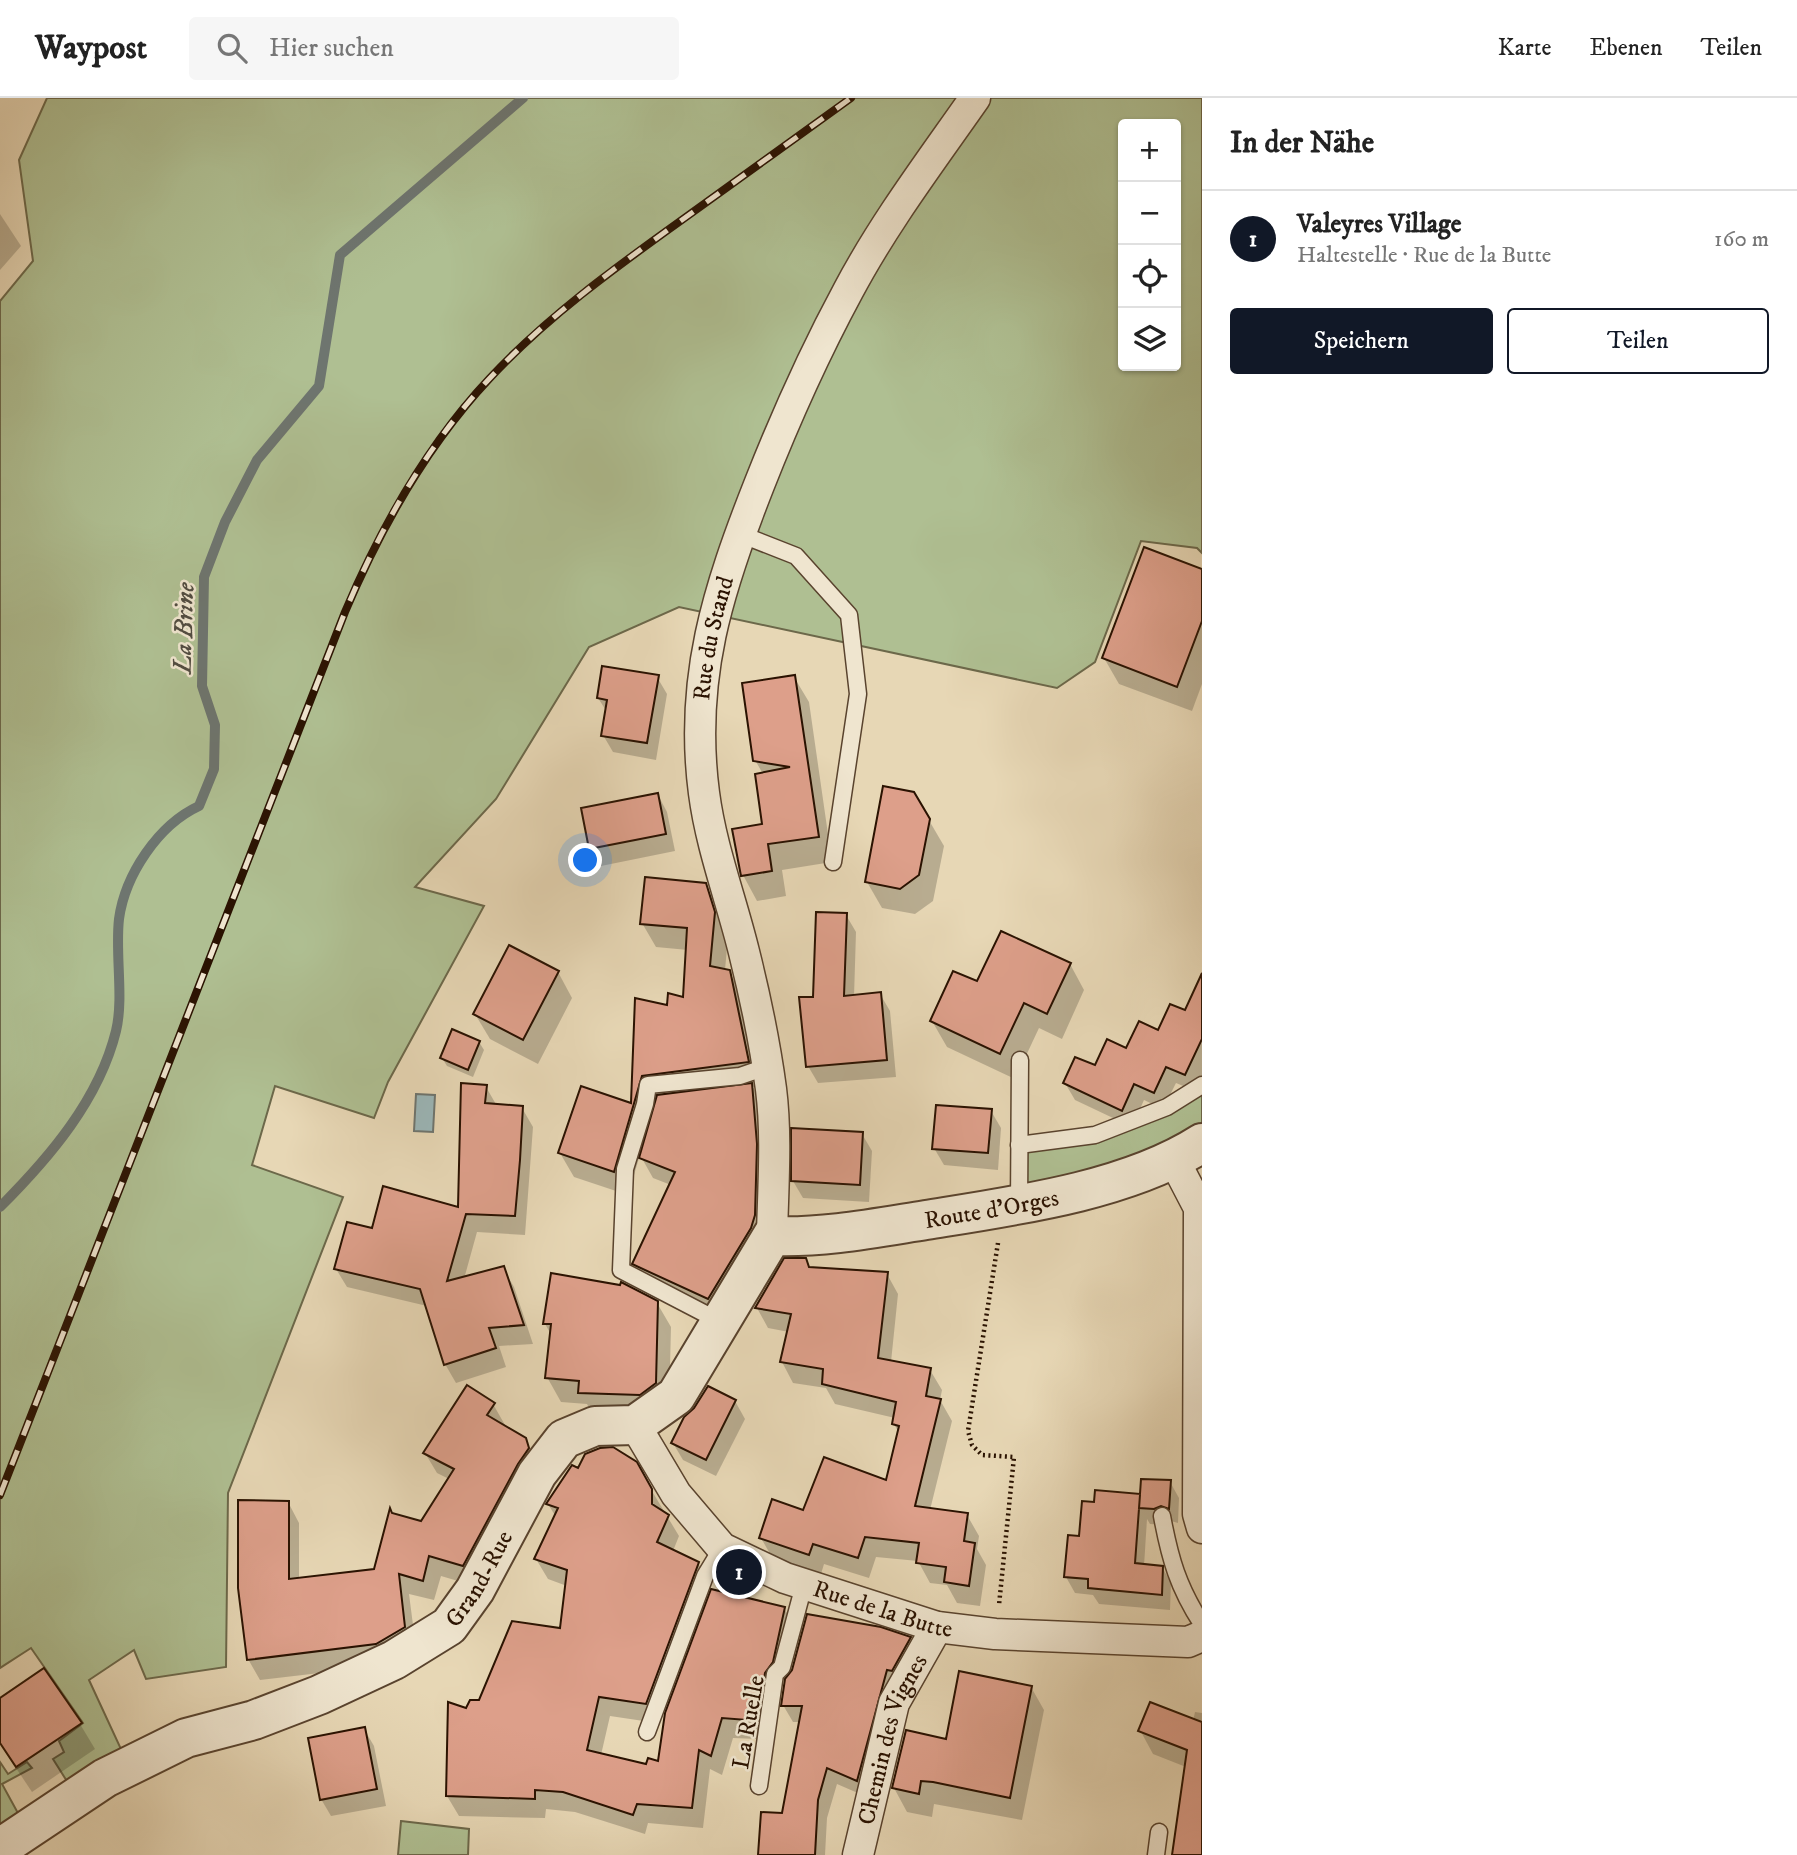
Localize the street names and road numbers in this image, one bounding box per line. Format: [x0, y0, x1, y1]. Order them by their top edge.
street label: Rue du Stand [687, 573, 741, 702]
street label: Route d'Orges [922, 1183, 1062, 1236]
street label: Grand-Rue [439, 1526, 520, 1634]
street label: Rue de la Butte [809, 1574, 954, 1645]
street label: Chemin des Vignes [852, 1649, 935, 1828]
street label: La Ruelle [726, 1673, 772, 1771]

